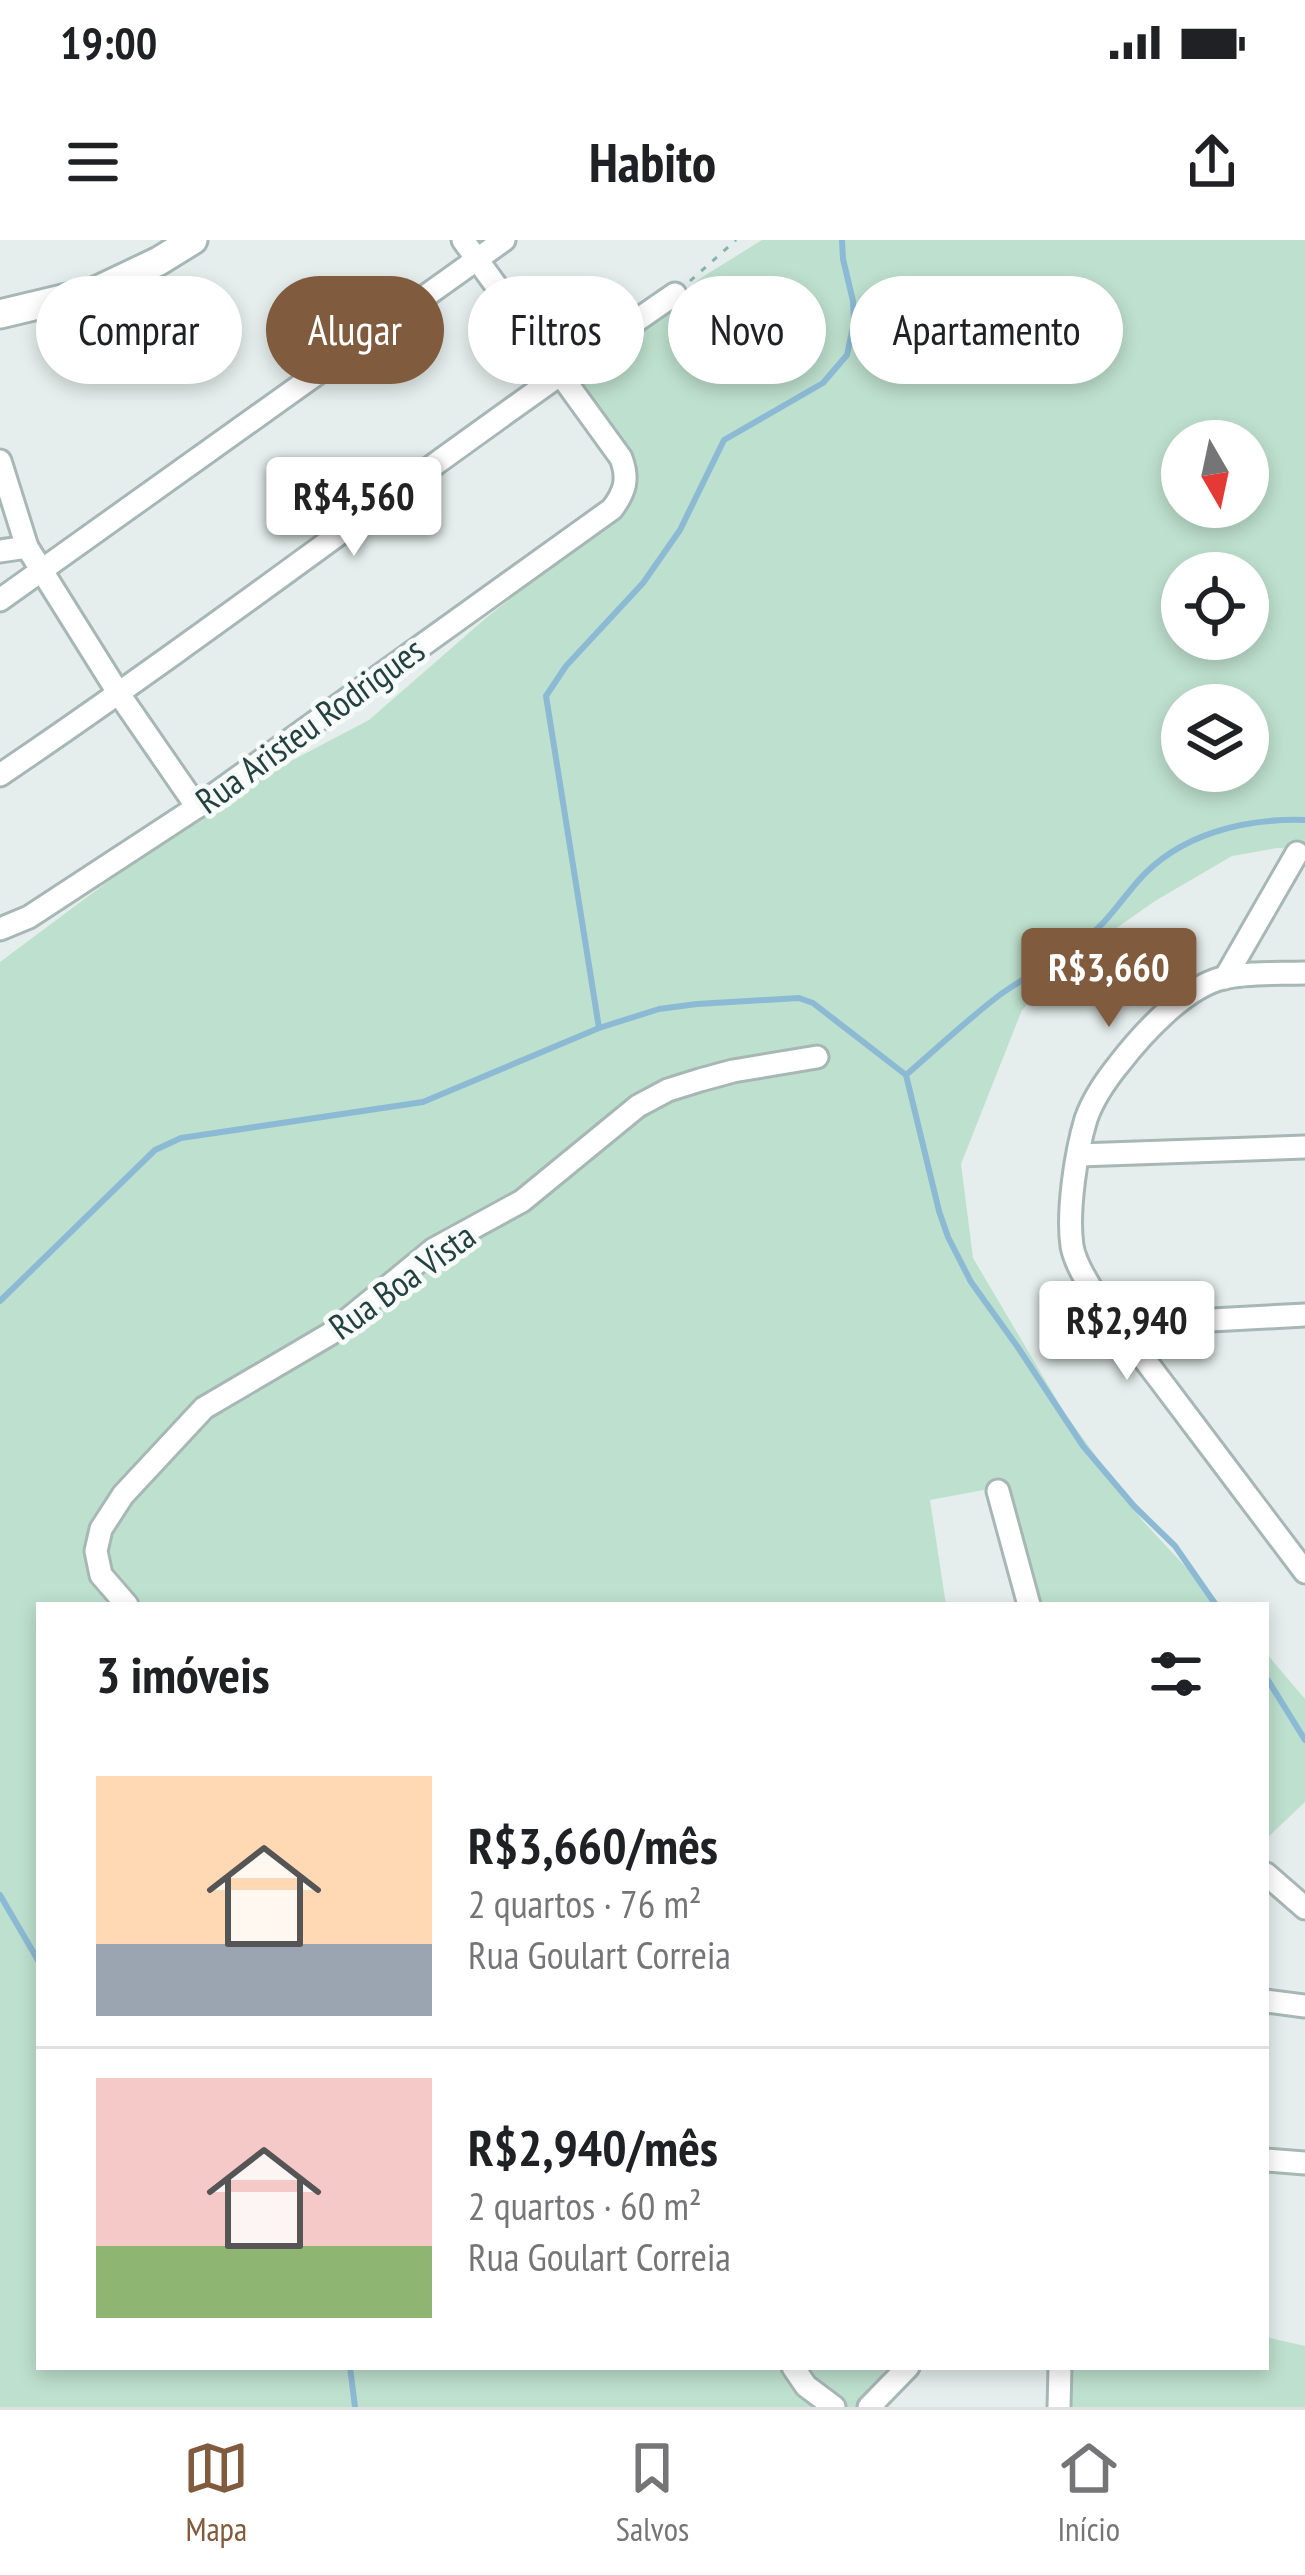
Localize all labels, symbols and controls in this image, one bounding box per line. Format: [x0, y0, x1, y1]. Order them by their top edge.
text: 19:00 [60, 13, 157, 71]
text: Habito [589, 127, 716, 197]
icon: menu [60, 129, 126, 195]
icon: share [1179, 129, 1245, 195]
chip: Comprar [36, 276, 242, 384]
chip: Alugar [266, 276, 444, 384]
chip: Filtros [468, 276, 644, 384]
chip: Novo [668, 276, 826, 384]
chip: Apartamento [850, 276, 1123, 384]
north arrow [1161, 420, 1269, 528]
map controls [1161, 420, 1269, 792]
pin: R$4,560 [243, 457, 465, 559]
text: R$4,560 [293, 470, 415, 521]
button: locate [1161, 552, 1269, 660]
street label: Rua Aristeu Rodrigues [186, 626, 433, 823]
button: layers [1161, 684, 1269, 792]
pin: R$3,660 [998, 928, 1220, 1030]
text: R$3,660 [1048, 941, 1170, 992]
street label: Rua Boa Vista [319, 1212, 484, 1349]
pin: R$2,940 [1016, 1281, 1238, 1383]
text: R$2,940 [1066, 1294, 1188, 1345]
text: 3 imóveis [96, 1641, 270, 1707]
icon: filters [1143, 1641, 1209, 1707]
text: R$3,660/mês [468, 1812, 718, 1878]
icon: home [192, 1824, 336, 1968]
text: 2 quartos · 76 m² [468, 1878, 702, 1929]
text: Rua Goulart Correia [468, 1929, 731, 1980]
text: R$2,940/mês [468, 2114, 718, 2180]
icon: home [192, 2126, 336, 2270]
text: 2 quartos · 60 m² [468, 2180, 702, 2231]
text: Rua Goulart Correia [468, 2231, 731, 2282]
tab: Mapa [183, 2435, 249, 2550]
tab: Salvos [616, 2435, 689, 2550]
tab: Início [1056, 2435, 1122, 2550]

